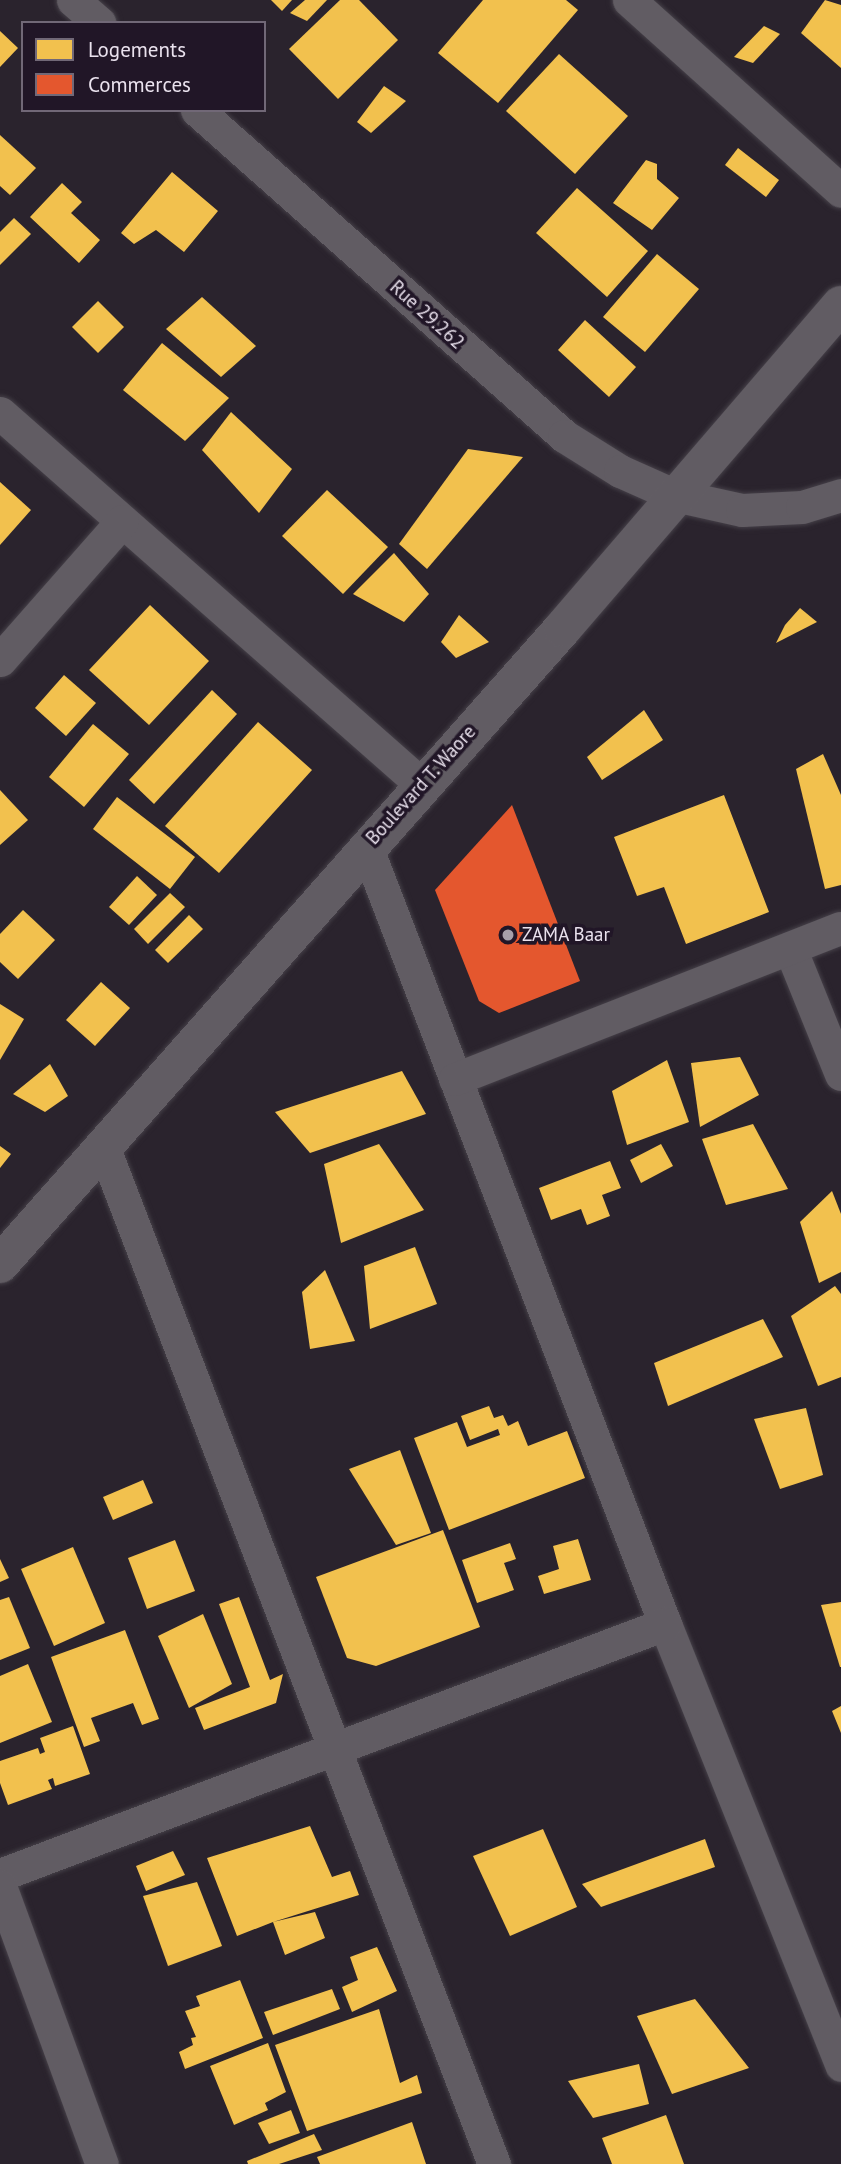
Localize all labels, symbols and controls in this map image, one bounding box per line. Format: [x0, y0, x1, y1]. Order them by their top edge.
legend [21, 21, 266, 112]
text: Logements [88, 36, 186, 63]
text: Commerces [88, 71, 191, 98]
street label: Rue 29.262 [385, 276, 469, 354]
street label: Boulevard T. Waore [361, 720, 481, 850]
place label: ZAMA Baar [522, 924, 611, 946]
marker: ZAMA Baar [500, 927, 516, 943]

